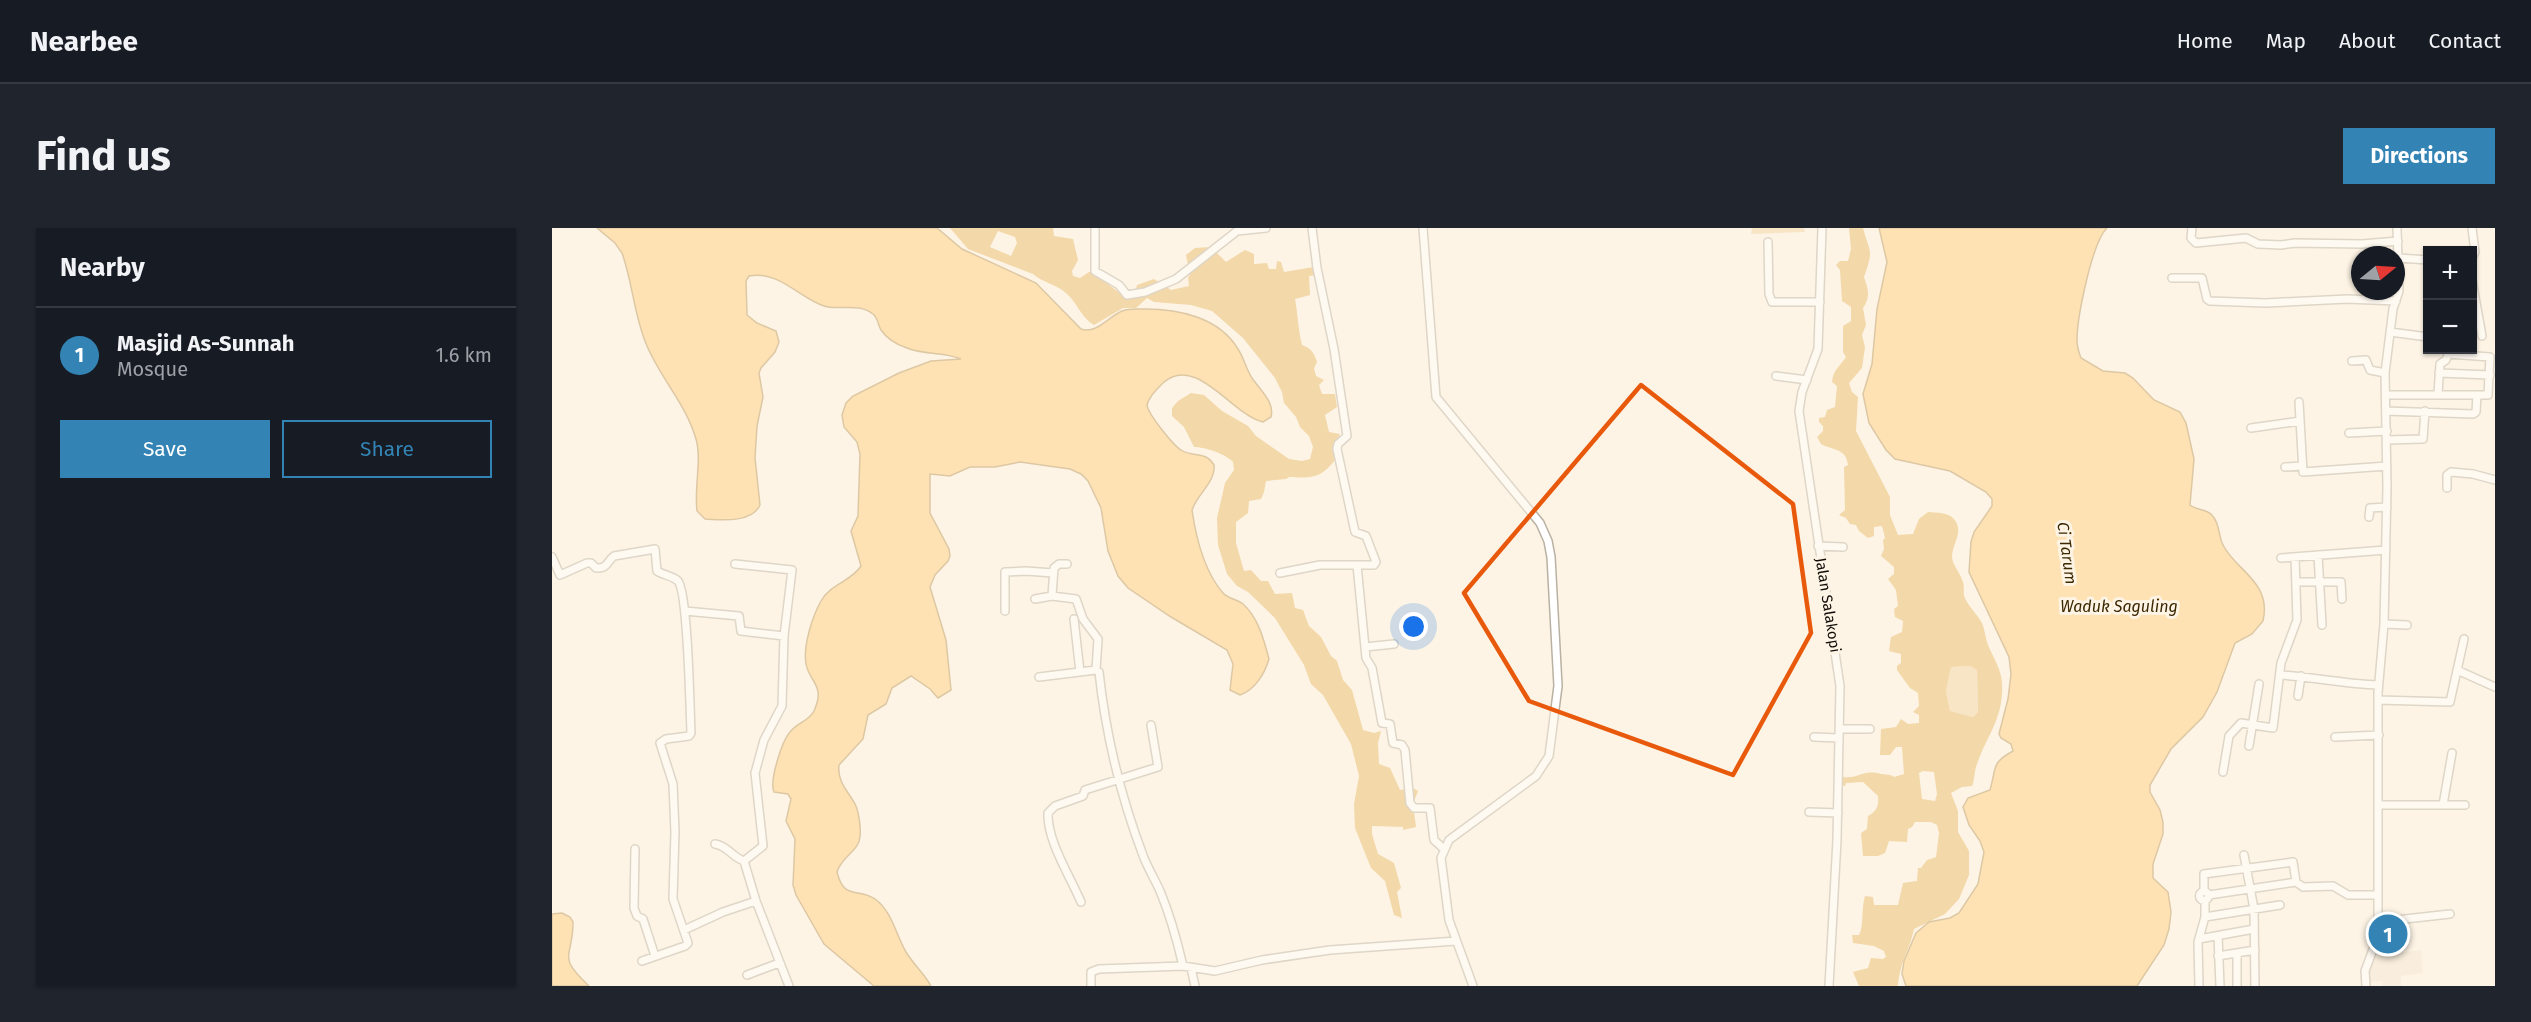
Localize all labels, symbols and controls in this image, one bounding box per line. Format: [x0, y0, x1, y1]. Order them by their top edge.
text: Nearbee [30, 25, 138, 58]
text: Home [2177, 28, 2233, 54]
text: Map [2266, 28, 2306, 54]
text: About [2339, 28, 2396, 54]
text: Contact [2429, 28, 2501, 54]
button: Directions [2343, 128, 2495, 184]
text: Find us [36, 131, 171, 181]
north arrow [2351, 246, 2405, 300]
map controls [2423, 246, 2477, 354]
button: + [2423, 246, 2477, 300]
text: Nearby [60, 252, 145, 283]
button: − [2423, 300, 2477, 354]
text: Masjid As-Sunnah [117, 330, 294, 357]
text: 1 [75, 343, 84, 367]
text: 1.6 km [435, 343, 492, 367]
text: Mosque [117, 357, 188, 381]
button: Save [60, 420, 270, 478]
button: Share [282, 420, 492, 478]
water label: Ci Tarum [2053, 521, 2081, 585]
street label: Jalan Salakopi [1812, 556, 1844, 654]
water label: Waduk Saguling [2060, 597, 2178, 616]
your location [1399, 612, 1428, 641]
pin: 1 [2368, 912, 2408, 956]

